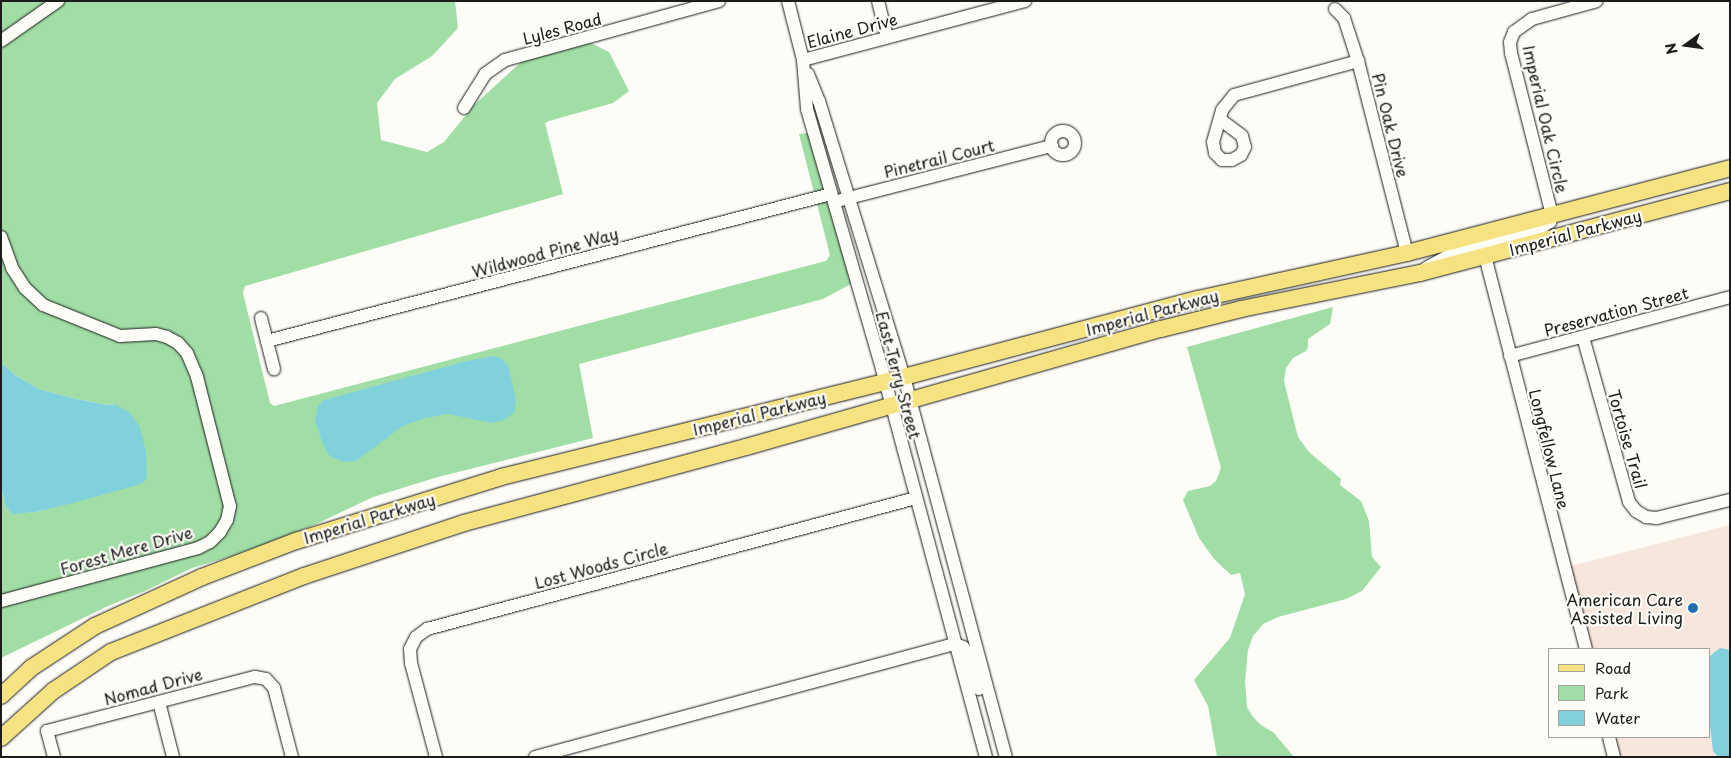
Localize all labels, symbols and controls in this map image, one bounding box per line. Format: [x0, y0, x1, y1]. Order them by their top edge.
street label: Lyles Road [520, 8, 604, 48]
street label: Elaine Drive [805, 9, 899, 51]
north arrow [1661, 20, 1711, 70]
text: N [1659, 41, 1682, 57]
street label: Imperial Oak Circle [1520, 43, 1572, 195]
street label: Pin Oak Drive [1369, 71, 1413, 179]
street label: Pinetrail Court [882, 135, 996, 181]
street label: Imperial Parkway [1506, 205, 1644, 259]
street label: Wildwood Pine Way [469, 223, 621, 281]
street label: Preservation Street [1542, 283, 1690, 339]
street label: Imperial Parkway [1083, 285, 1221, 339]
street label: East Terry Street [873, 308, 925, 442]
street label: Imperial Parkway [690, 387, 828, 439]
street label: Longfellow Lane [1526, 387, 1574, 511]
street label: Tortoise Trail [1605, 387, 1651, 491]
street label: Imperial Parkway [301, 489, 437, 547]
street label: Forest Mere Drive [57, 522, 195, 578]
street label: Lost Woods Circle [532, 538, 670, 592]
place label: American Care Assisted Living [1566, 589, 1683, 627]
marker: American Care Assisted Living [1687, 602, 1699, 614]
legend [1548, 648, 1711, 738]
text: Road [1595, 656, 1631, 679]
street label: Nomad Drive [102, 664, 204, 708]
text: Park [1595, 681, 1629, 704]
text: Water [1595, 706, 1640, 729]

